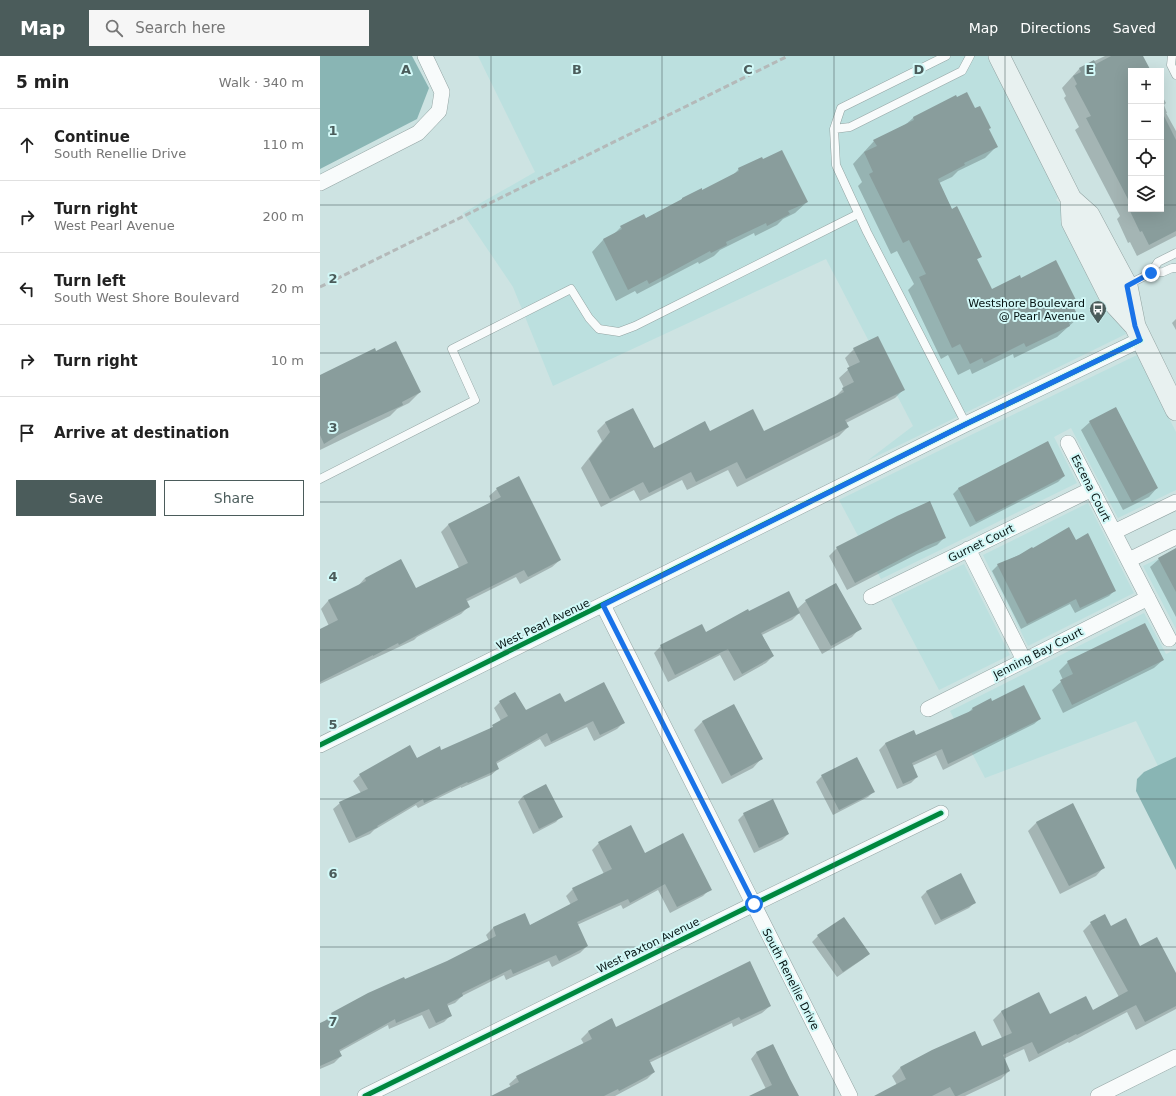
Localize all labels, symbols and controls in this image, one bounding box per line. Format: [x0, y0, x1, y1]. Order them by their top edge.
search box [89, 10, 369, 46]
text: Map [20, 17, 65, 39]
icon: search [103, 17, 125, 39]
text: Search here [135, 19, 225, 37]
text: Map [969, 20, 998, 36]
text: Directions [1020, 20, 1091, 36]
text: Saved [1113, 20, 1156, 36]
text: A [401, 62, 411, 77]
text: B [572, 62, 582, 77]
text: C [743, 62, 753, 77]
text: D [914, 62, 925, 77]
text: E [1086, 62, 1094, 77]
map controls [1128, 68, 1164, 212]
button: + [1128, 68, 1164, 104]
text: 5 min [16, 72, 69, 92]
text: Walk · 340 m [219, 75, 304, 90]
button: − [1128, 104, 1164, 140]
text: 1 [328, 123, 338, 138]
text: Continue [54, 128, 130, 146]
icon: ahead [16, 134, 38, 156]
text: 110 m [262, 137, 304, 152]
button: locate [1128, 140, 1164, 176]
text: South Renellie Drive [54, 146, 186, 161]
button: layers [1128, 176, 1164, 212]
text: Turn right [54, 200, 138, 218]
icon: right [16, 206, 38, 228]
text: 200 m [262, 209, 304, 224]
text: West Pearl Avenue [54, 218, 175, 233]
route end [1142, 264, 1160, 282]
text: 2 [328, 271, 338, 286]
text: Turn left [54, 272, 126, 290]
icon: left [16, 278, 38, 300]
text: 20 m [271, 281, 304, 296]
text: South West Shore Boulevard [54, 290, 239, 305]
place label: Westshore Boulevard @ Pearl Avenue [968, 297, 1085, 323]
bus stop icon: Westshore Boulevard @ Pearl Avenue [1088, 299, 1108, 324]
icon: right [16, 350, 38, 372]
text: Turn right [54, 352, 138, 370]
text: 10 m [271, 353, 304, 368]
text: 3 [328, 420, 338, 435]
icon: arrive [16, 422, 38, 444]
text: Arrive at destination [54, 424, 229, 442]
street label: Escena Court [1068, 453, 1113, 524]
button: Save [16, 480, 156, 516]
button: Share [164, 480, 304, 516]
street label: Gurnet Court [946, 522, 1017, 565]
text: 4 [328, 569, 338, 584]
street label: West Pearl Avenue [494, 596, 592, 653]
street label: Jenning Bay Court [990, 625, 1086, 682]
text: 5 [328, 717, 338, 732]
text: 6 [328, 866, 338, 881]
route start [745, 895, 763, 913]
street label: West Paxton Avenue [595, 915, 702, 976]
street label: South Renellie Drive [759, 926, 822, 1032]
text: 7 [328, 1014, 338, 1029]

